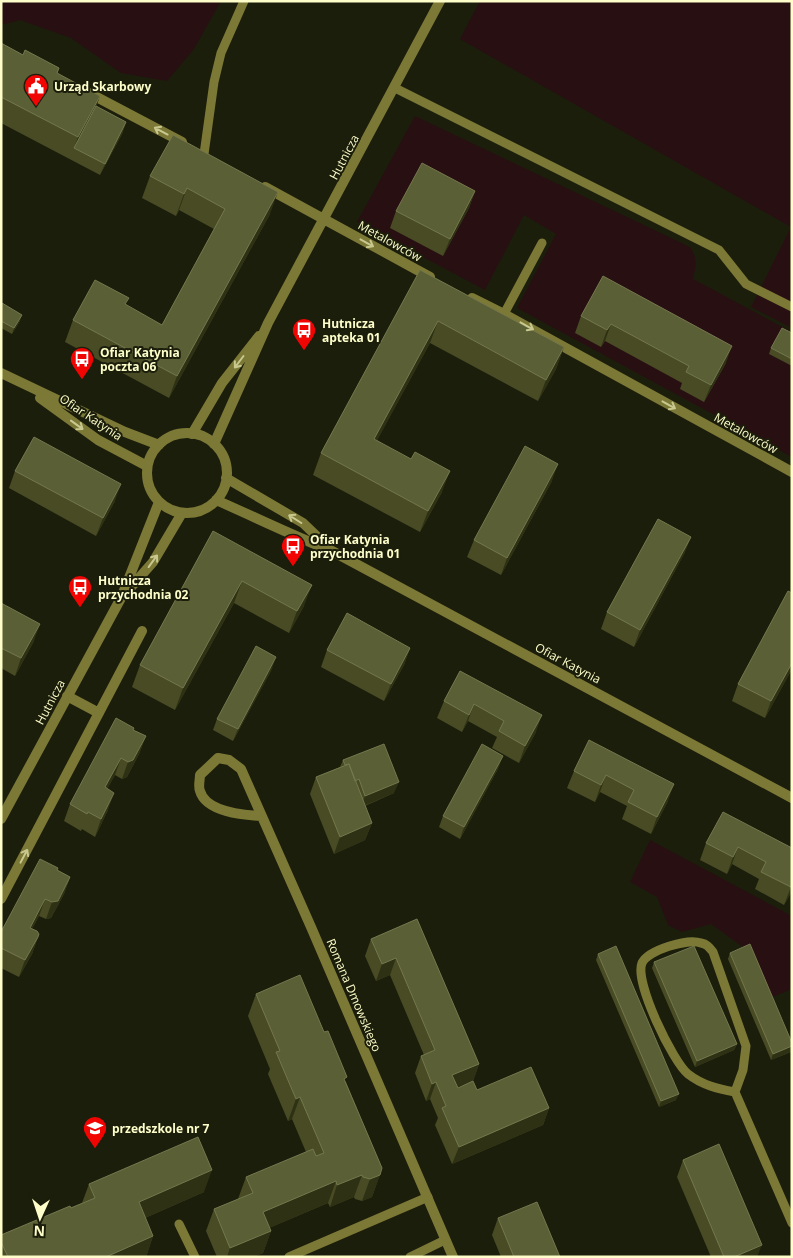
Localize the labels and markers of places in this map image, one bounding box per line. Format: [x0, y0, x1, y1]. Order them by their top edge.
public building icon: Urząd Skarbowy [23, 73, 49, 107]
place label: Urząd Skarbowy [54, 78, 151, 95]
place label: Hutnicza apteka 01 [322, 315, 381, 346]
bus stop icon: Hutnicza apteka 01 [291, 317, 317, 351]
place label: Ofiar Katynia poczta 06 [100, 344, 180, 375]
bus stop icon: Ofiar Katynia poczta 06 [69, 346, 95, 380]
place label: Ofiar Katynia przychodnia 01 [310, 531, 400, 562]
bus stop icon: Ofiar Katynia przychodnia 01 [280, 533, 306, 567]
place label: Hutnicza przychodnia 02 [98, 572, 189, 603]
bus stop icon: Hutnicza przychodnia 02 [67, 574, 93, 608]
school or university icon: przedszkole nr 7 [82, 1115, 108, 1149]
place label: przedszkole nr 7 [112, 1120, 210, 1137]

